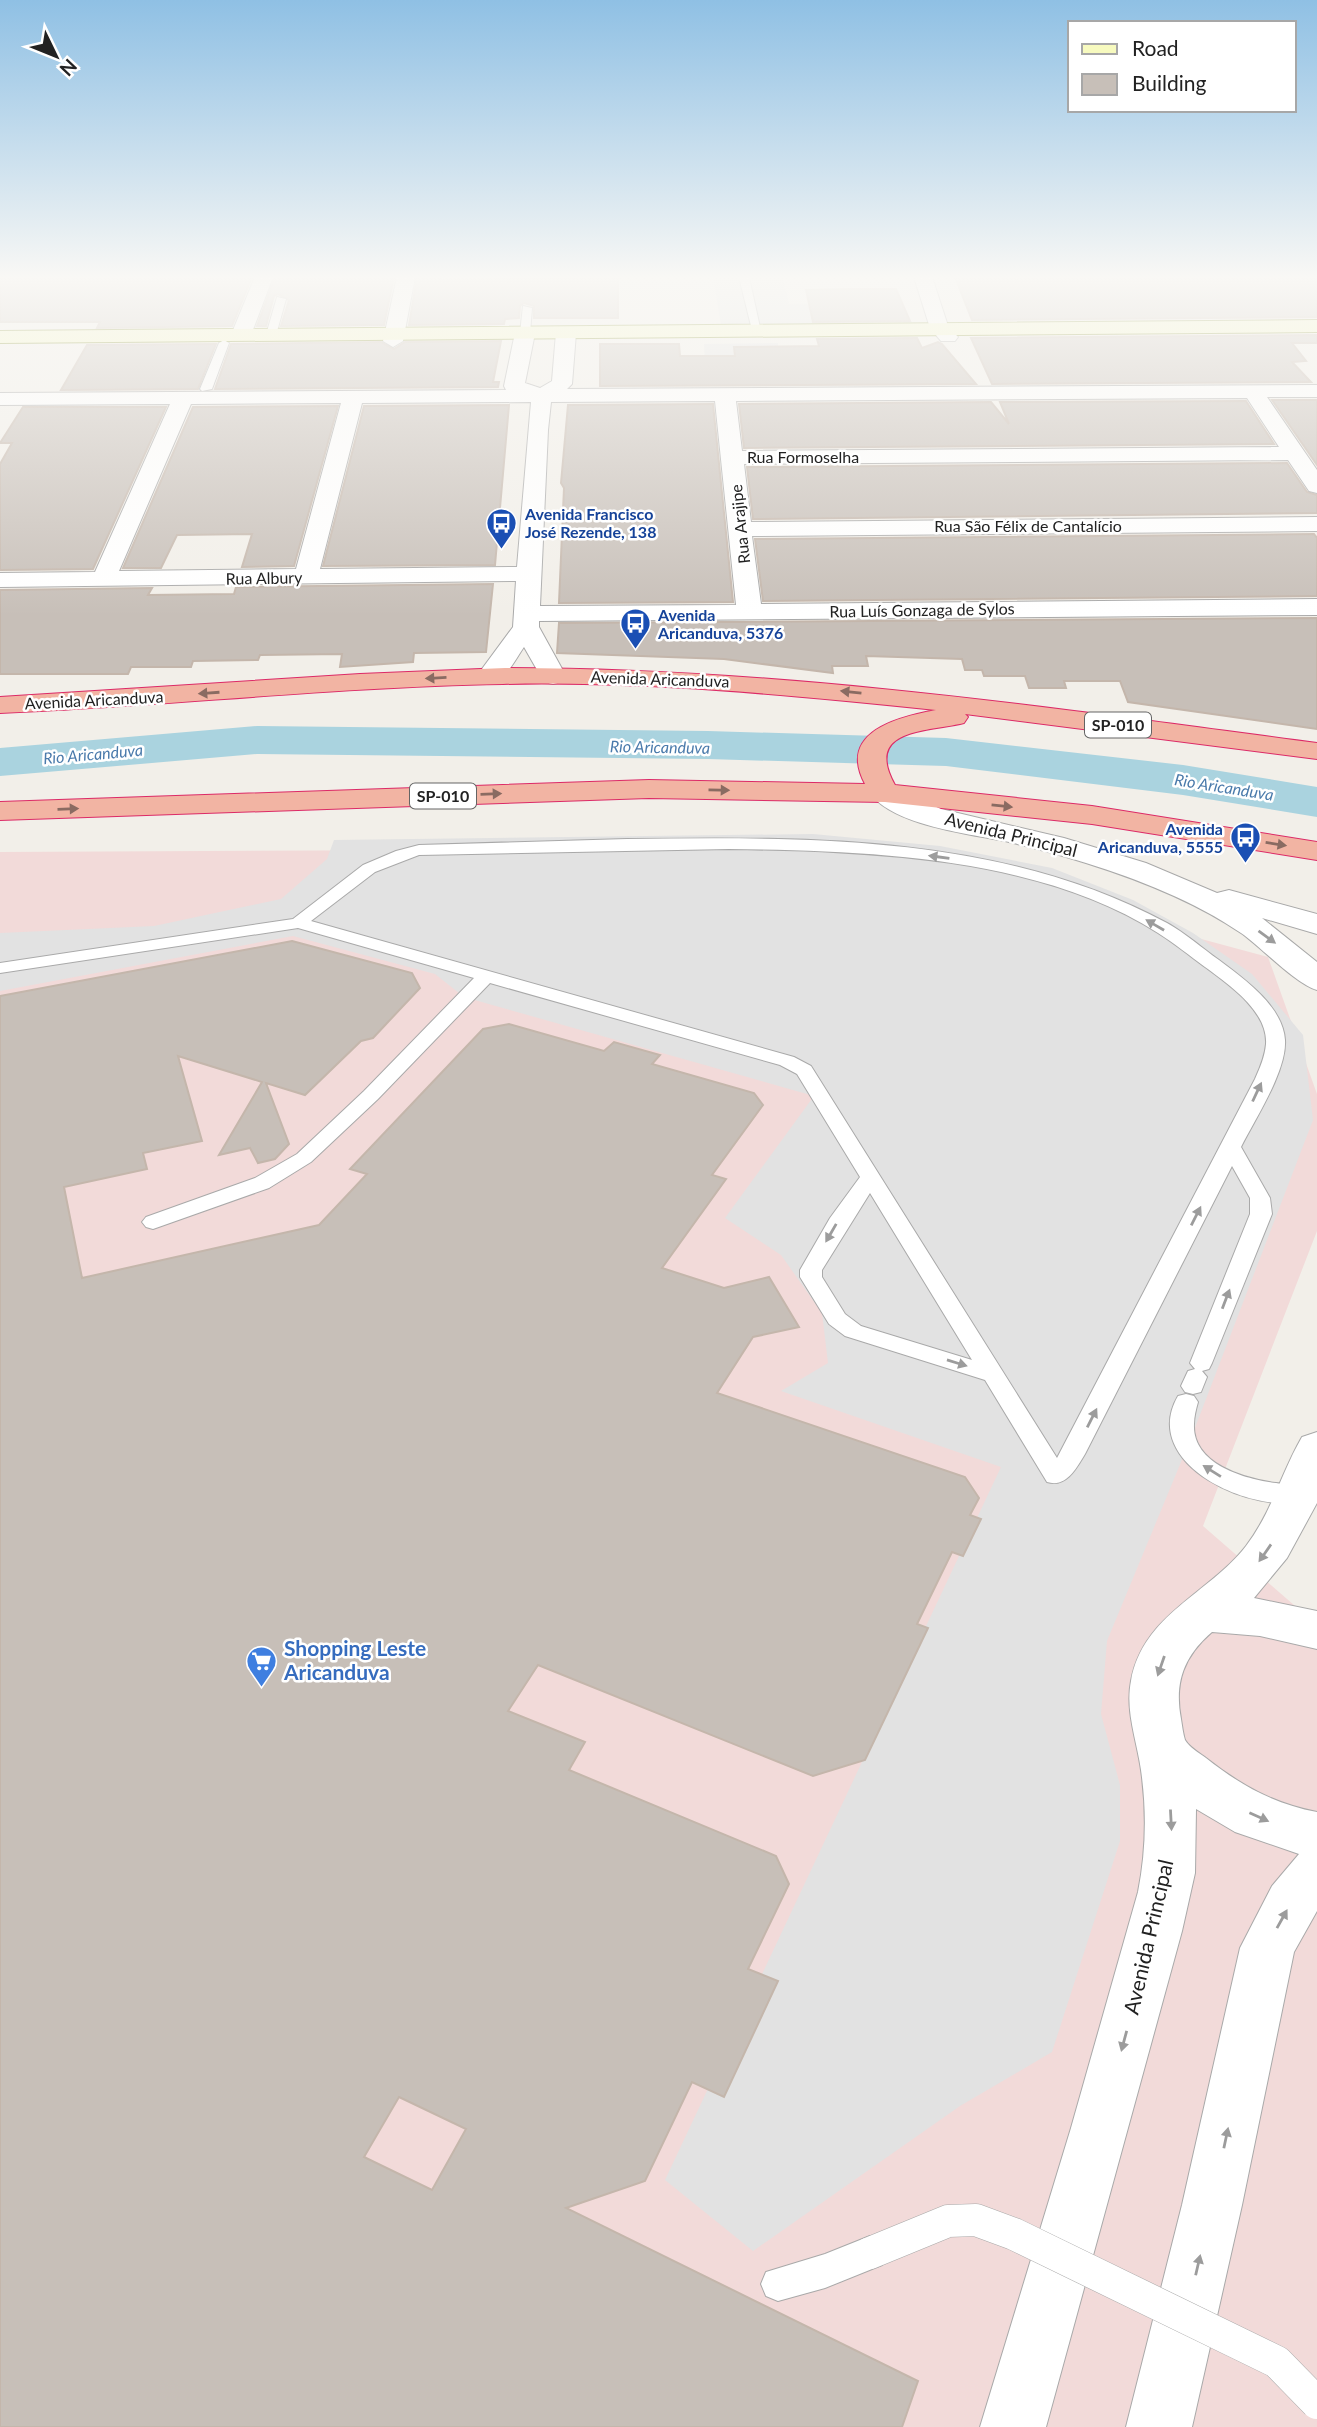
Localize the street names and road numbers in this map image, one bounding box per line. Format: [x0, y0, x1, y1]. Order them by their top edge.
street label: Rua Formoselha [747, 447, 859, 466]
street label: Rua Arajipe [726, 483, 753, 565]
street label: Rua São Félix de Cantalício [934, 516, 1122, 535]
street label: Rua Albury [226, 567, 303, 588]
street label: Rua Luís Gonzaga de Sylos [829, 598, 1015, 621]
street label: Avenida Aricanduva [590, 667, 730, 690]
street label: Avenida Aricanduva [24, 686, 164, 713]
road number: SP-010 [1085, 712, 1151, 738]
road number: SP-010 [410, 783, 476, 808]
street label: Avenida Principal [943, 807, 1080, 861]
street label: Avenida Principal [1118, 1857, 1178, 2017]

